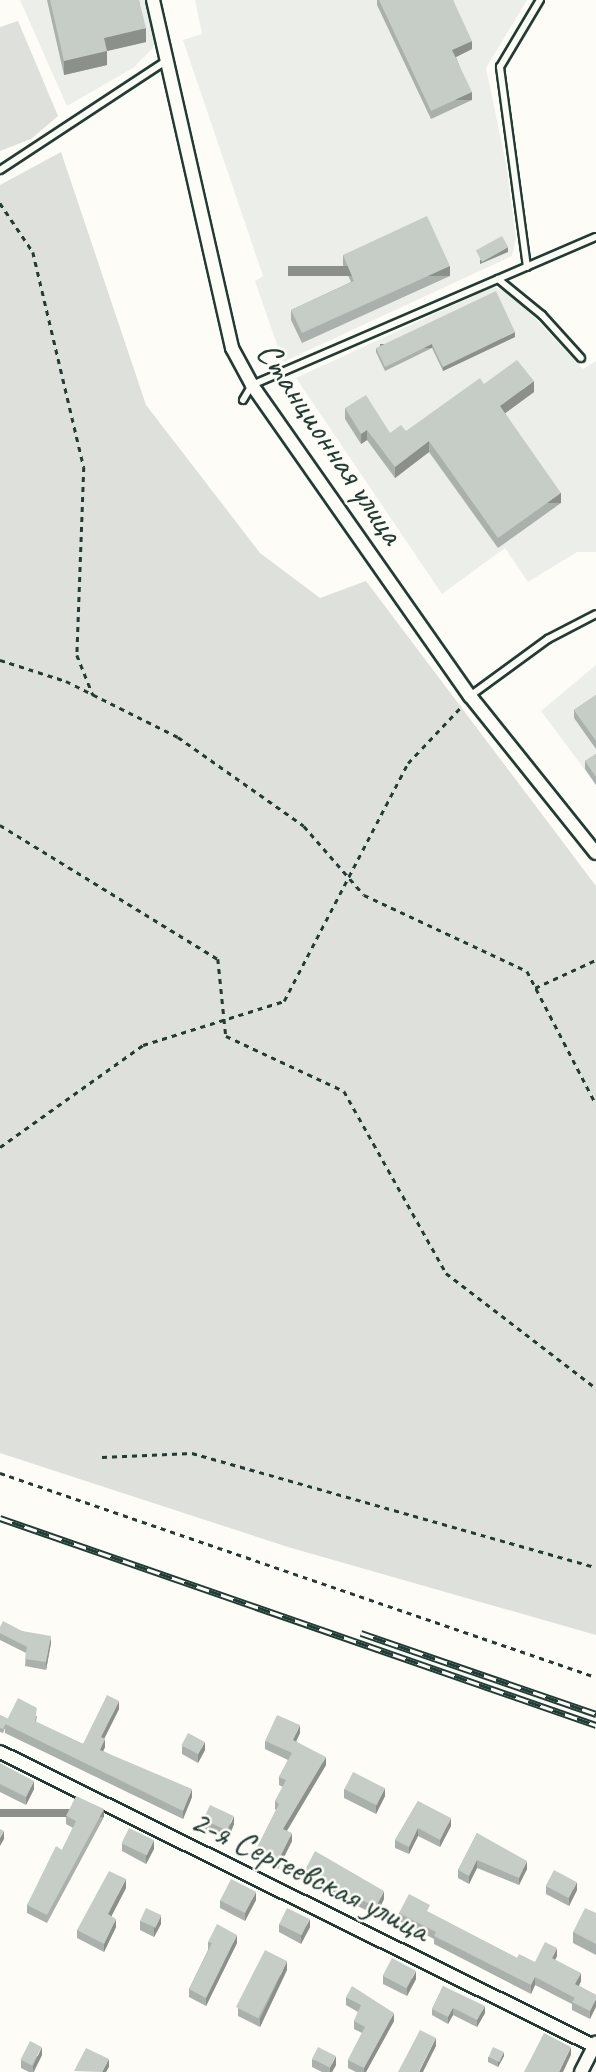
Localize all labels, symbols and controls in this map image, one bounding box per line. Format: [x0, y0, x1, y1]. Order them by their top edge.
street label: Станционная улица [246, 333, 414, 553]
street label: 2-я Сергеевская улица [184, 1799, 436, 1951]

